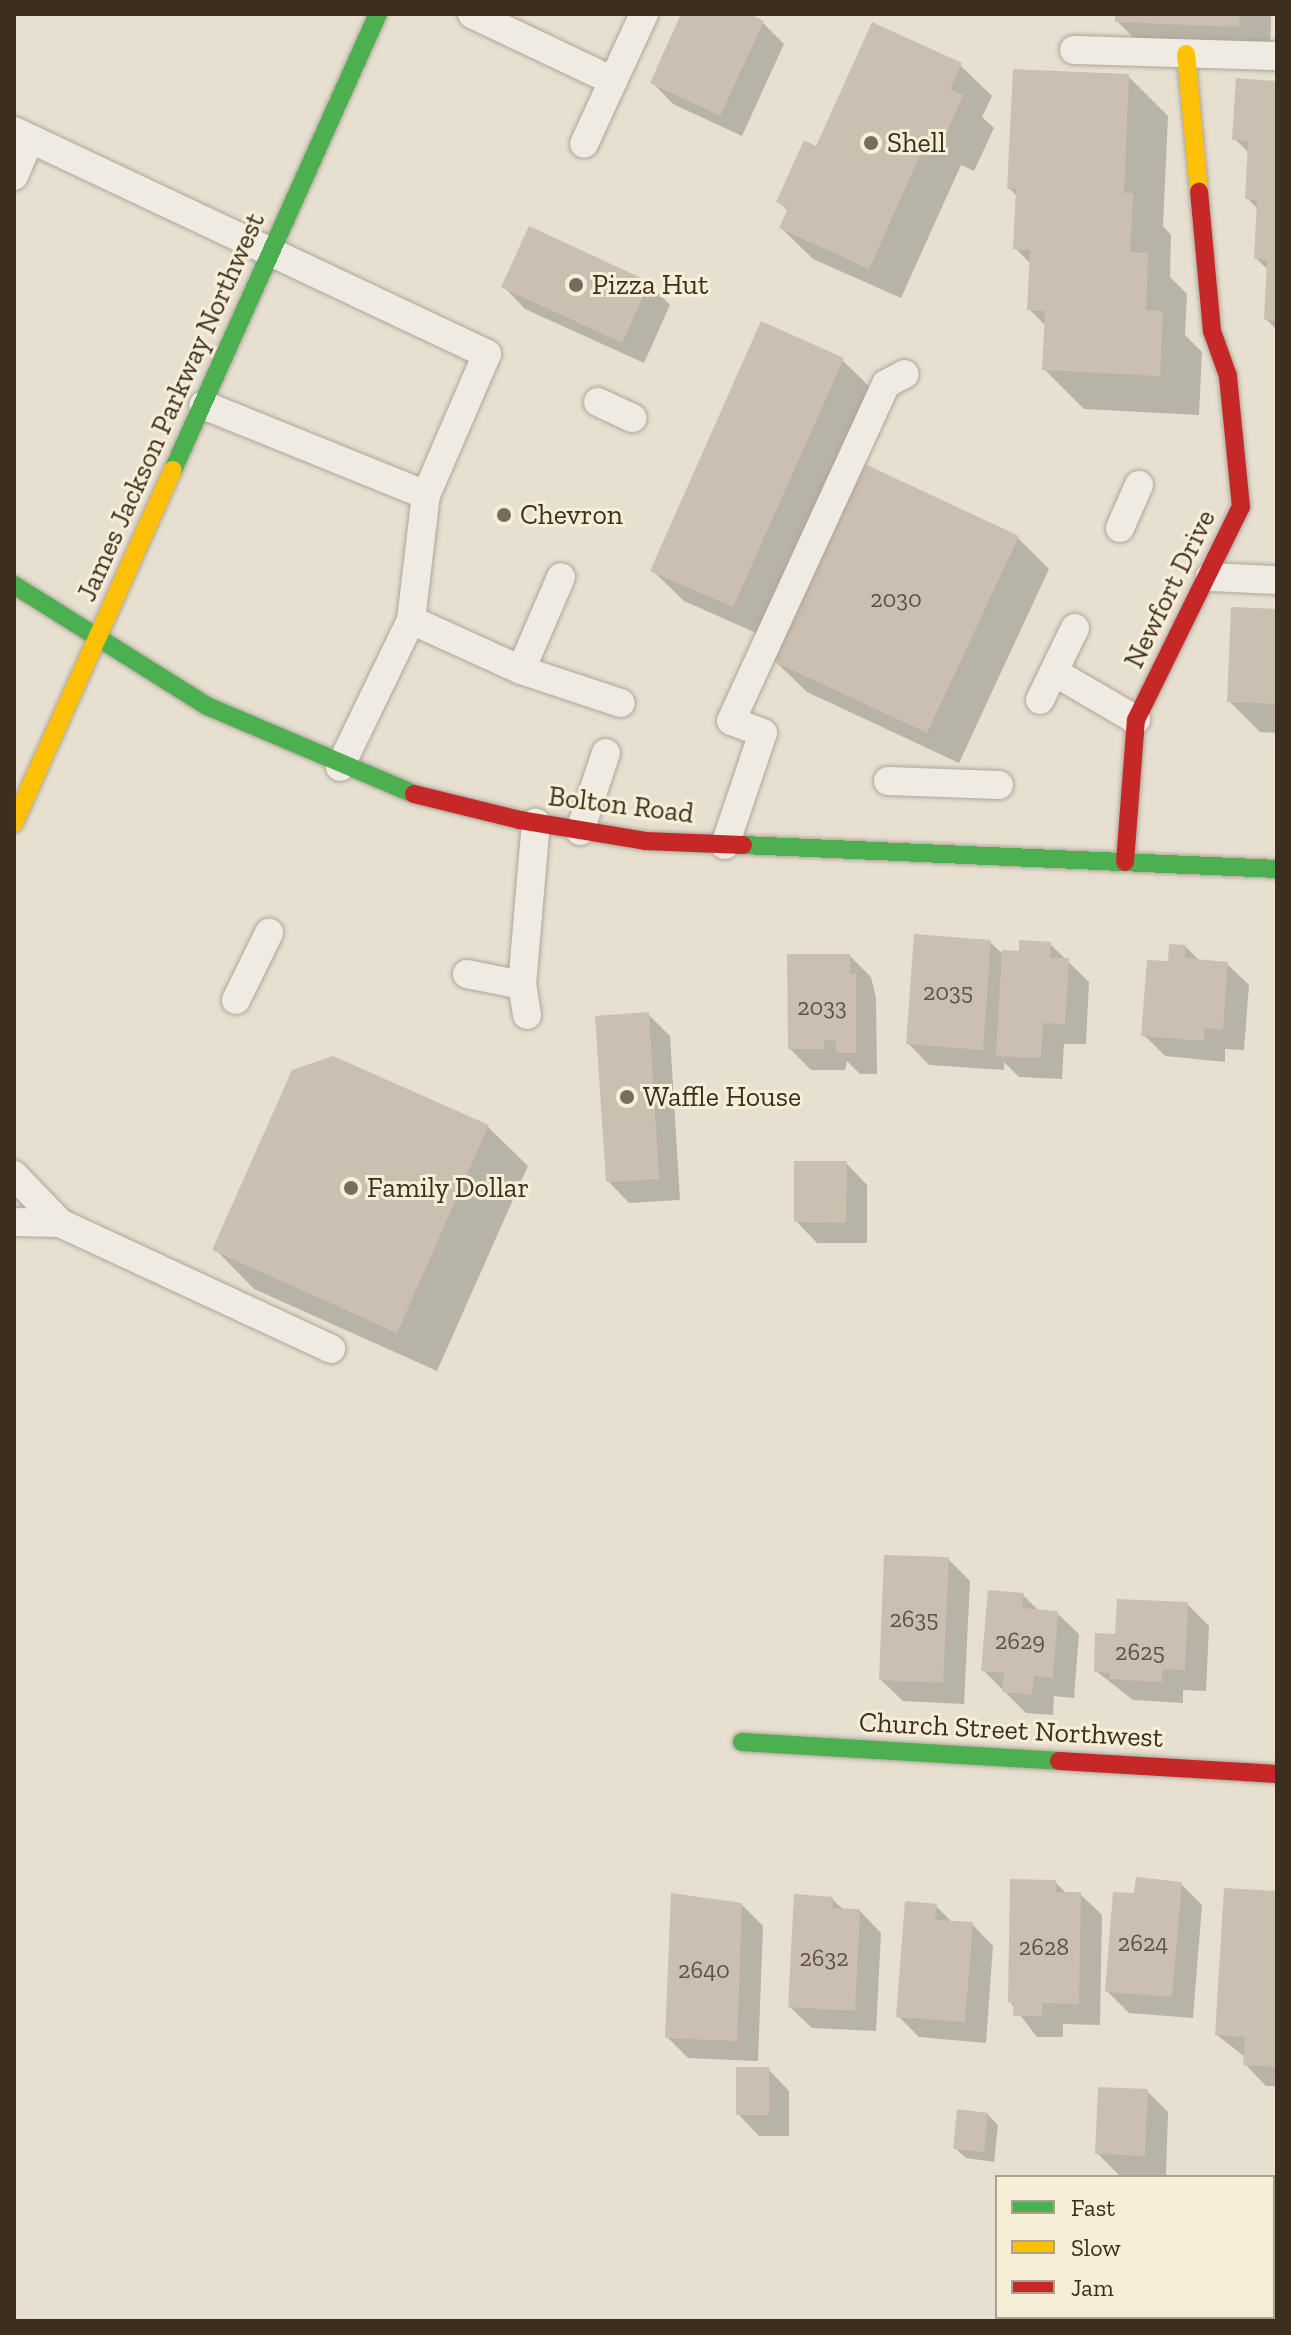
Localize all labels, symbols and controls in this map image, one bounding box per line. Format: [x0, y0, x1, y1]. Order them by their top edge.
place label: Shell [887, 126, 946, 160]
marker: Shell [862, 134, 880, 152]
street label: James Jackson Parkway Northwest [70, 207, 272, 607]
place label: Pizza Hut [592, 268, 708, 302]
marker: Pizza Hut [567, 276, 585, 294]
place label: Chevron [520, 498, 623, 532]
street label: Newfort Drive [1117, 504, 1223, 674]
marker: Chevron [495, 506, 513, 524]
house number: 2030 [870, 585, 922, 613]
street label: Bolton Road [546, 779, 696, 831]
house number: 2035 [923, 978, 973, 1006]
house number: 2033 [797, 993, 847, 1021]
place label: Waffle House [643, 1080, 801, 1114]
marker: Waffle House [618, 1088, 636, 1106]
place label: Family Dollar [367, 1171, 530, 1205]
marker: Family Dollar [342, 1179, 360, 1197]
house number: 2635 [889, 1605, 939, 1633]
house number: 2629 [995, 1627, 1045, 1655]
house number: 2625 [1115, 1638, 1165, 1666]
street label: Church Street Northwest [858, 1705, 1164, 1755]
house number: 2624 [1118, 1929, 1168, 1957]
house number: 2628 [1019, 1933, 1069, 1961]
house number: 2632 [799, 1944, 849, 1972]
house number: 2640 [678, 1956, 730, 1984]
legend [995, 2175, 1275, 2319]
text: Fast [1071, 2193, 1115, 2222]
text: Slow [1071, 2233, 1121, 2262]
text: Jam [1071, 2273, 1114, 2302]

